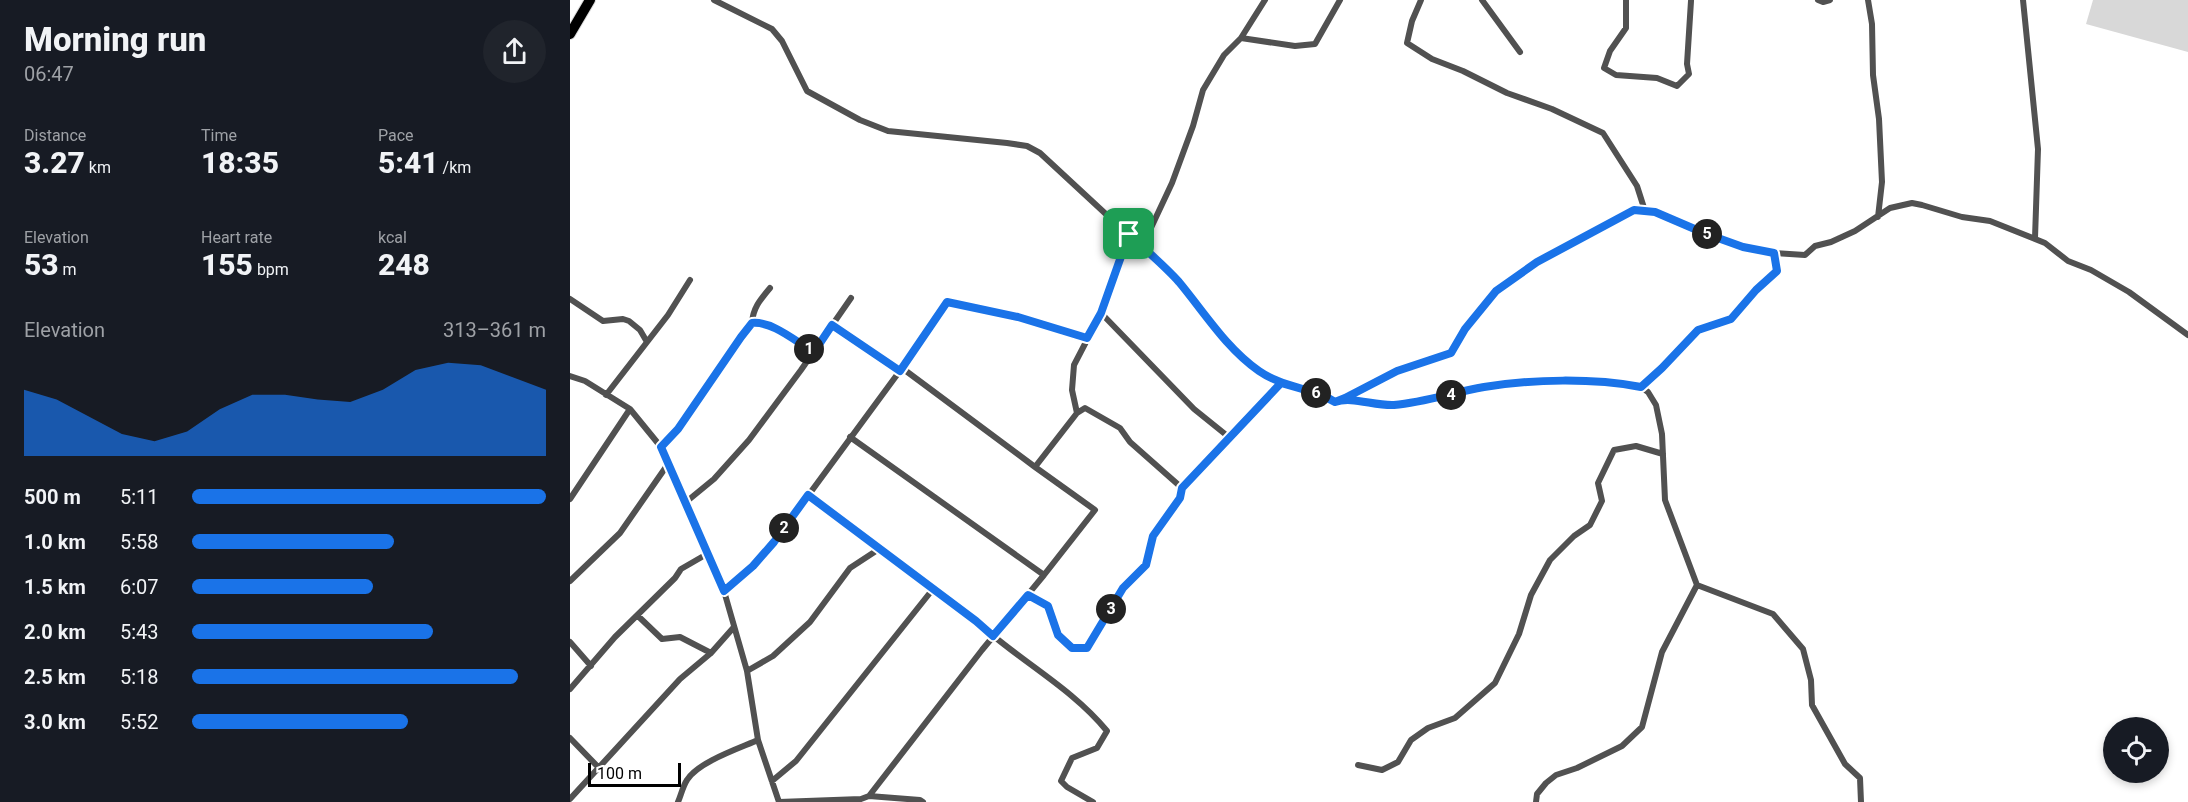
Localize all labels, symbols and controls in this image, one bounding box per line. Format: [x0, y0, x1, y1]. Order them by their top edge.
text: Morning run [24, 20, 206, 59]
button: share [483, 20, 546, 83]
text: 06:47 [24, 62, 74, 86]
text: Distance [24, 126, 86, 145]
text: Time [201, 126, 237, 145]
text: Pace [378, 126, 414, 145]
text: 3.27 [24, 145, 85, 180]
text: 18:35 [201, 145, 279, 180]
text: 5:41 [378, 145, 439, 180]
text: km [85, 158, 111, 177]
text: /km [439, 158, 471, 177]
pin [1103, 208, 1154, 259]
icon: arrive [1112, 217, 1145, 250]
pin: 5 [1692, 219, 1722, 249]
text: 5 [1702, 224, 1712, 243]
text: Elevation [24, 228, 89, 247]
text: Heart rate [201, 228, 272, 247]
text: kcal [378, 228, 407, 247]
text: 53 [24, 247, 59, 282]
text: 155 [201, 247, 253, 282]
text: 248 [378, 247, 430, 282]
text: m [59, 260, 77, 279]
text: bpm [253, 260, 289, 279]
text: Elevation [24, 318, 105, 342]
text: 313–361 m [443, 318, 546, 342]
pin: 1 [794, 334, 824, 364]
text: 1 [804, 339, 814, 358]
pin: 6 [1301, 378, 1331, 408]
pin: 4 [1436, 380, 1466, 410]
text: 6 [1311, 383, 1321, 402]
text: 4 [1446, 385, 1456, 404]
text: 500 m [24, 485, 81, 509]
text: 5:11 [120, 485, 159, 509]
pin: 2 [769, 513, 799, 543]
text: 2 [779, 518, 789, 537]
text: 1.0 km [24, 530, 86, 554]
text: 5:58 [120, 530, 159, 554]
text: 1.5 km [24, 575, 86, 599]
text: 6:07 [120, 575, 159, 599]
pin: 3 [1096, 594, 1126, 624]
text: 3 [1106, 599, 1116, 618]
text: 2.0 km [24, 620, 86, 644]
text: 5:43 [120, 620, 159, 644]
text: 2.5 km [24, 665, 86, 689]
text: 5:18 [120, 665, 159, 689]
text: 3.0 km [24, 710, 86, 734]
text: 5:52 [120, 710, 159, 734]
map controls [2103, 717, 2169, 783]
button: locate [2103, 717, 2169, 783]
scale bar [588, 760, 681, 788]
text: 100 m [597, 764, 642, 783]

